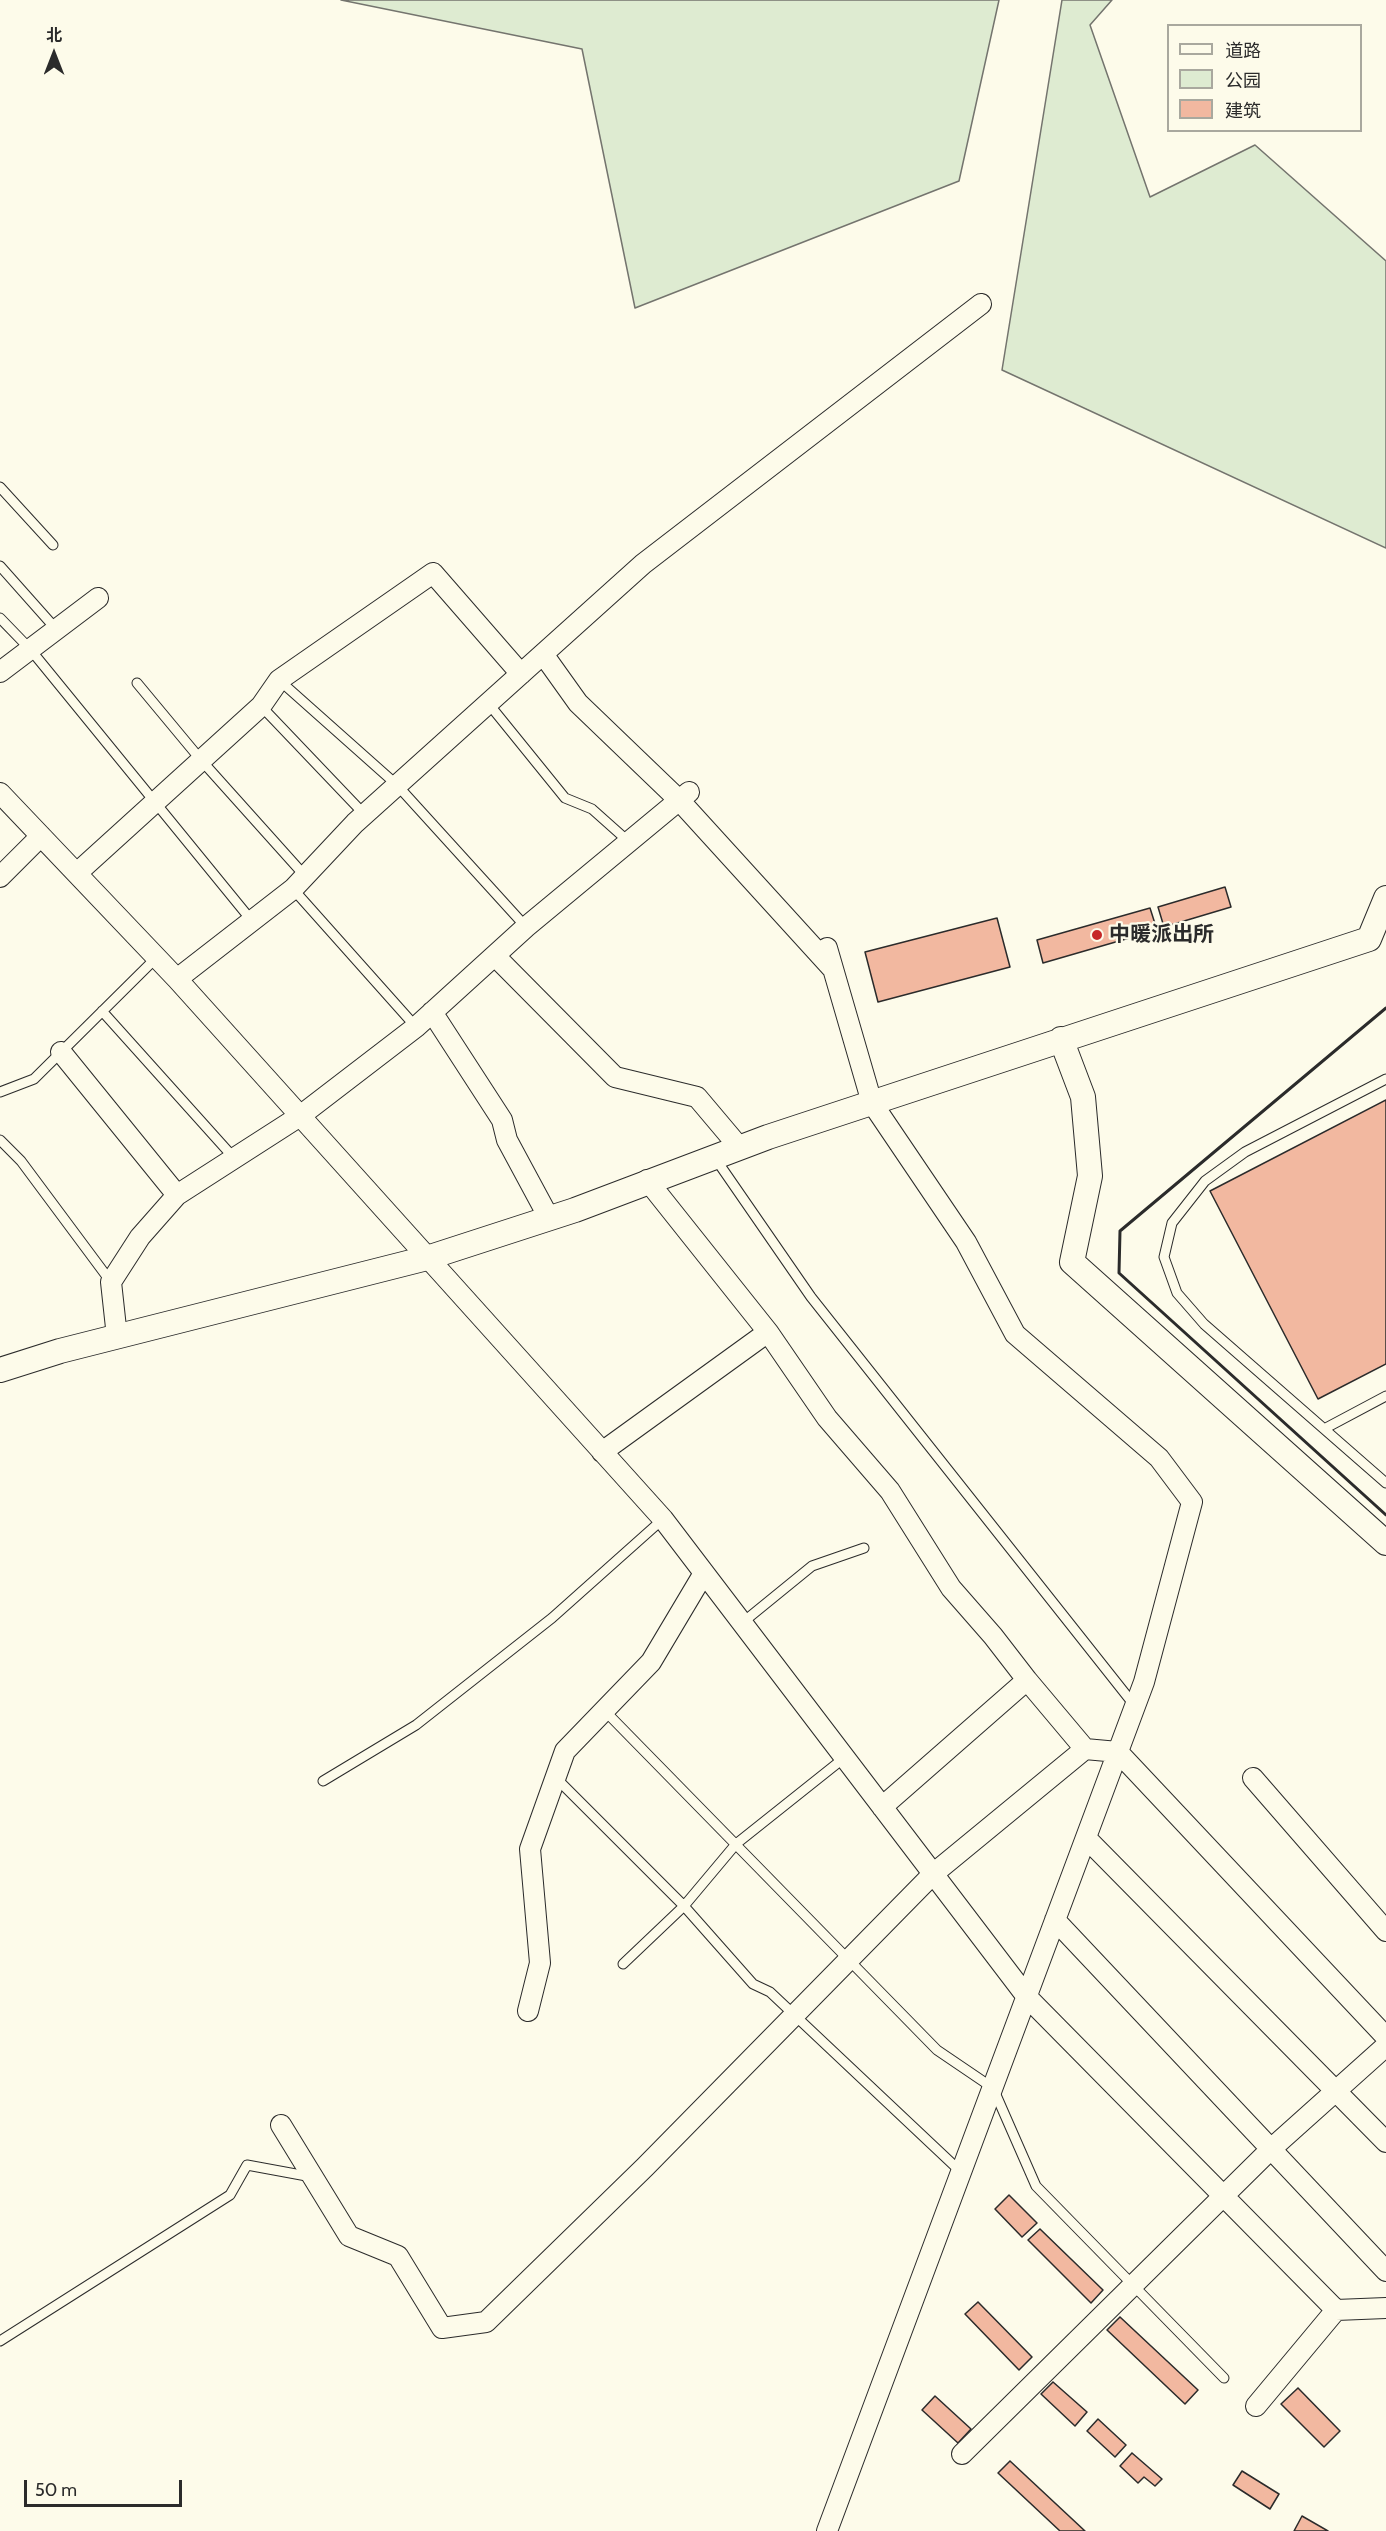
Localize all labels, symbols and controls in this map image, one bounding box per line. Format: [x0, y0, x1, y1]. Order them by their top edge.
north arrow [24, 24, 84, 84]
legend [1167, 24, 1362, 132]
text: 北 [46, 26, 62, 45]
text: 道路 [1225, 40, 1261, 62]
text: 公园 [1225, 70, 1261, 92]
text: 建筑 [1225, 100, 1261, 122]
place label: 中暖派出所 [1109, 922, 1214, 948]
marker: 中暖派出所 [1090, 928, 1104, 942]
scale bar [27, 2468, 184, 2506]
text: 50 m [35, 2479, 77, 2501]

